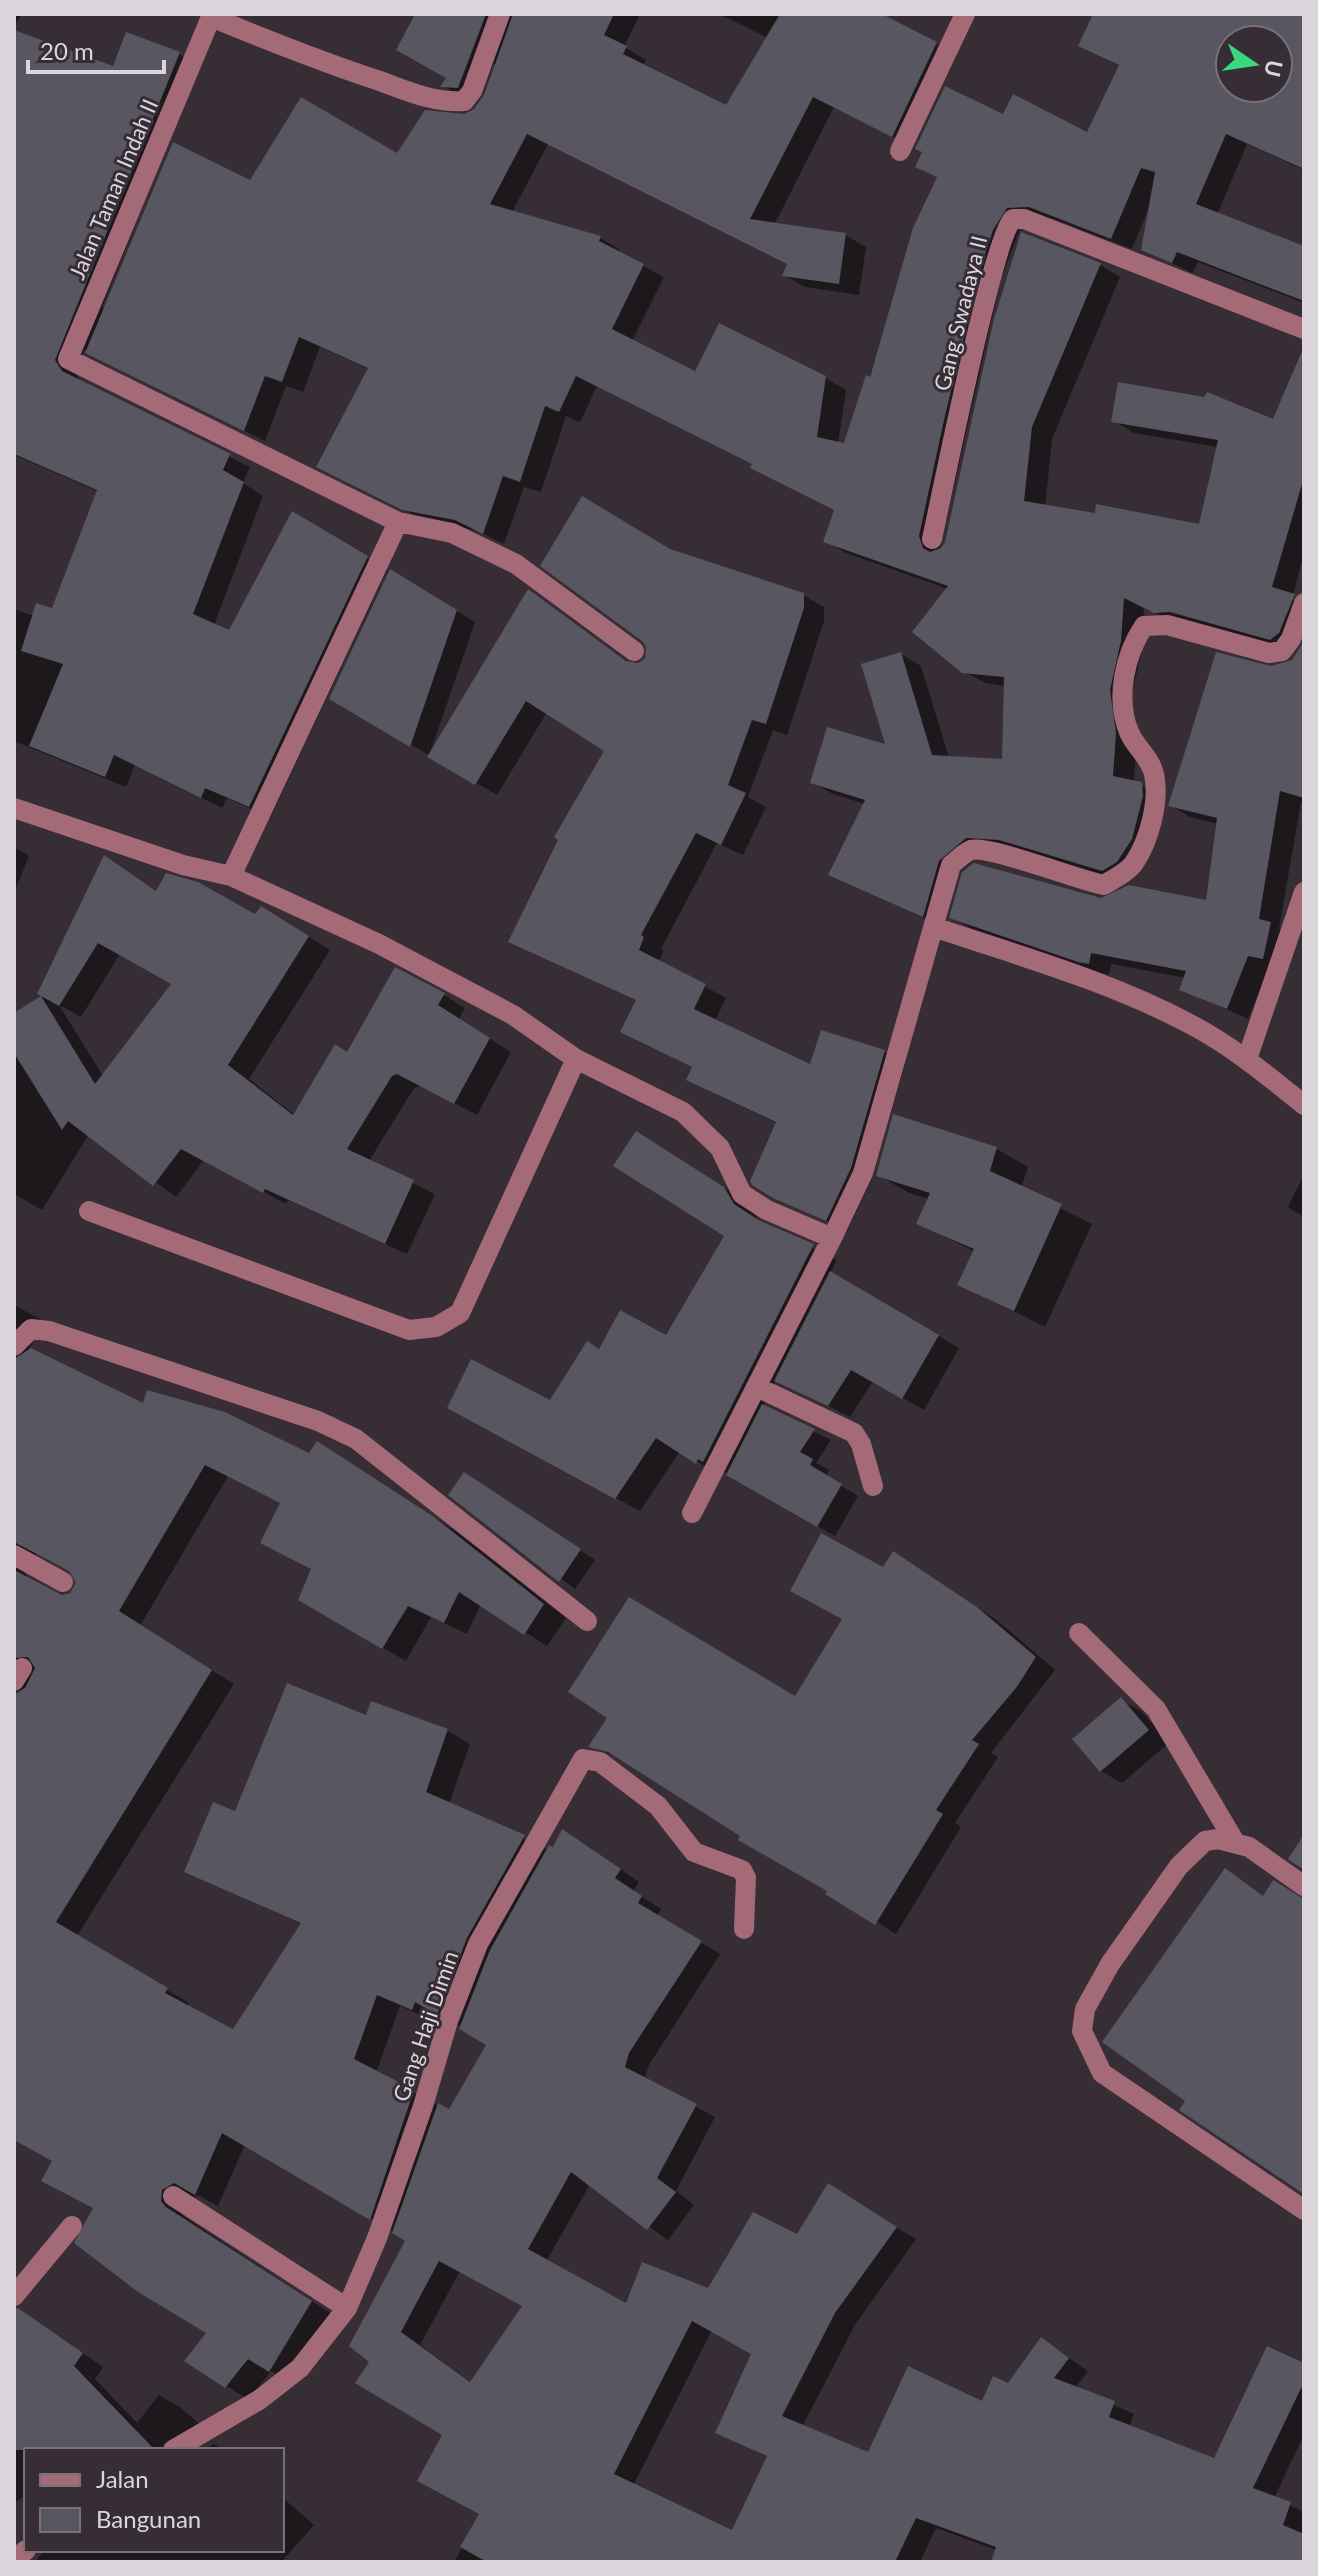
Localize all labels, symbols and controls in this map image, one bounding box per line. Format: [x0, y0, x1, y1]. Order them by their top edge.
scale bar [28, 24, 164, 74]
north arrow [1214, 24, 1294, 104]
text: 20 m [40, 36, 94, 65]
text: U [1259, 58, 1289, 80]
street label: Jalan Taman Indah II [63, 95, 163, 283]
street label: Gang Swadaya II [928, 233, 992, 393]
street label: Gang Haji Dimin [387, 1947, 463, 2105]
legend [24, 2448, 284, 2552]
text: Jalan [96, 2464, 149, 2493]
text: Bangunan [96, 2504, 201, 2533]

